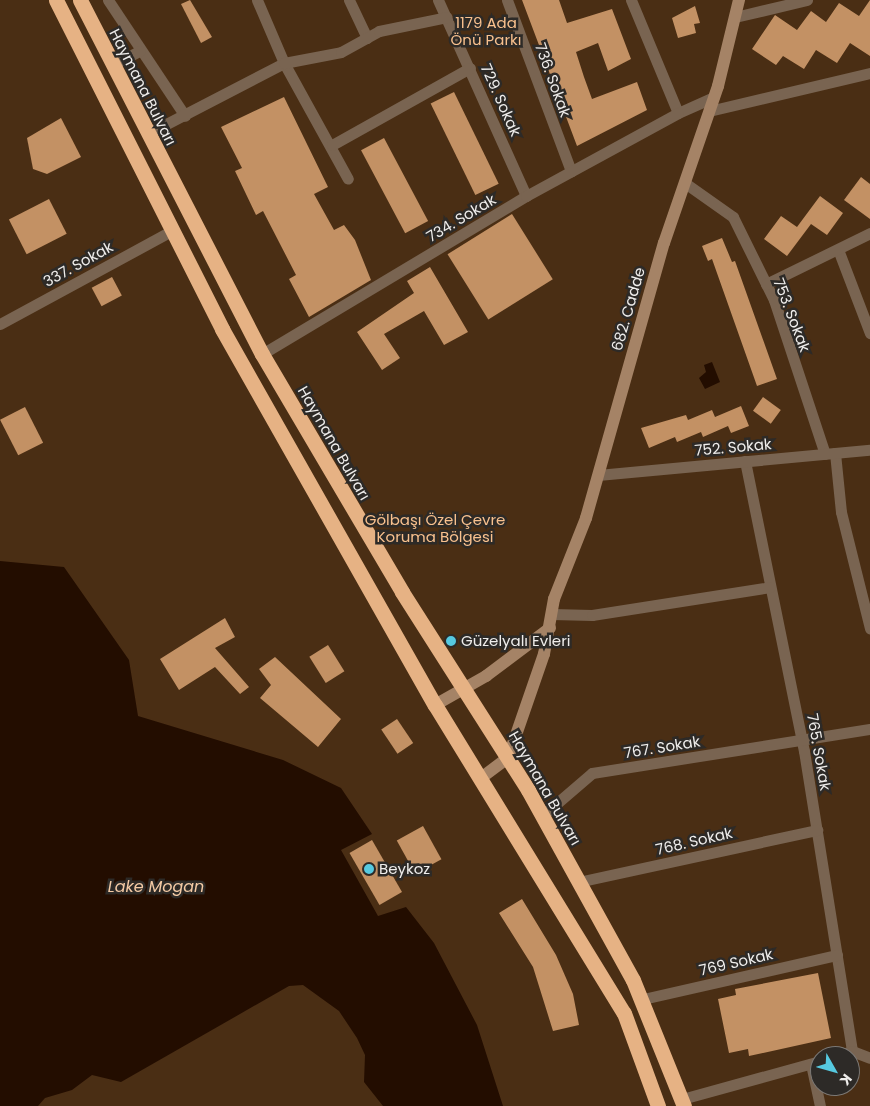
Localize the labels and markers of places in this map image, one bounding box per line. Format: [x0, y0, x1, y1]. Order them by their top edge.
place label: Güzelyalı Evleri [461, 632, 570, 650]
marker: Güzelyalı Evleri [445, 635, 457, 647]
place label: Beykoz [379, 860, 430, 878]
marker: Beykoz [363, 863, 375, 875]

